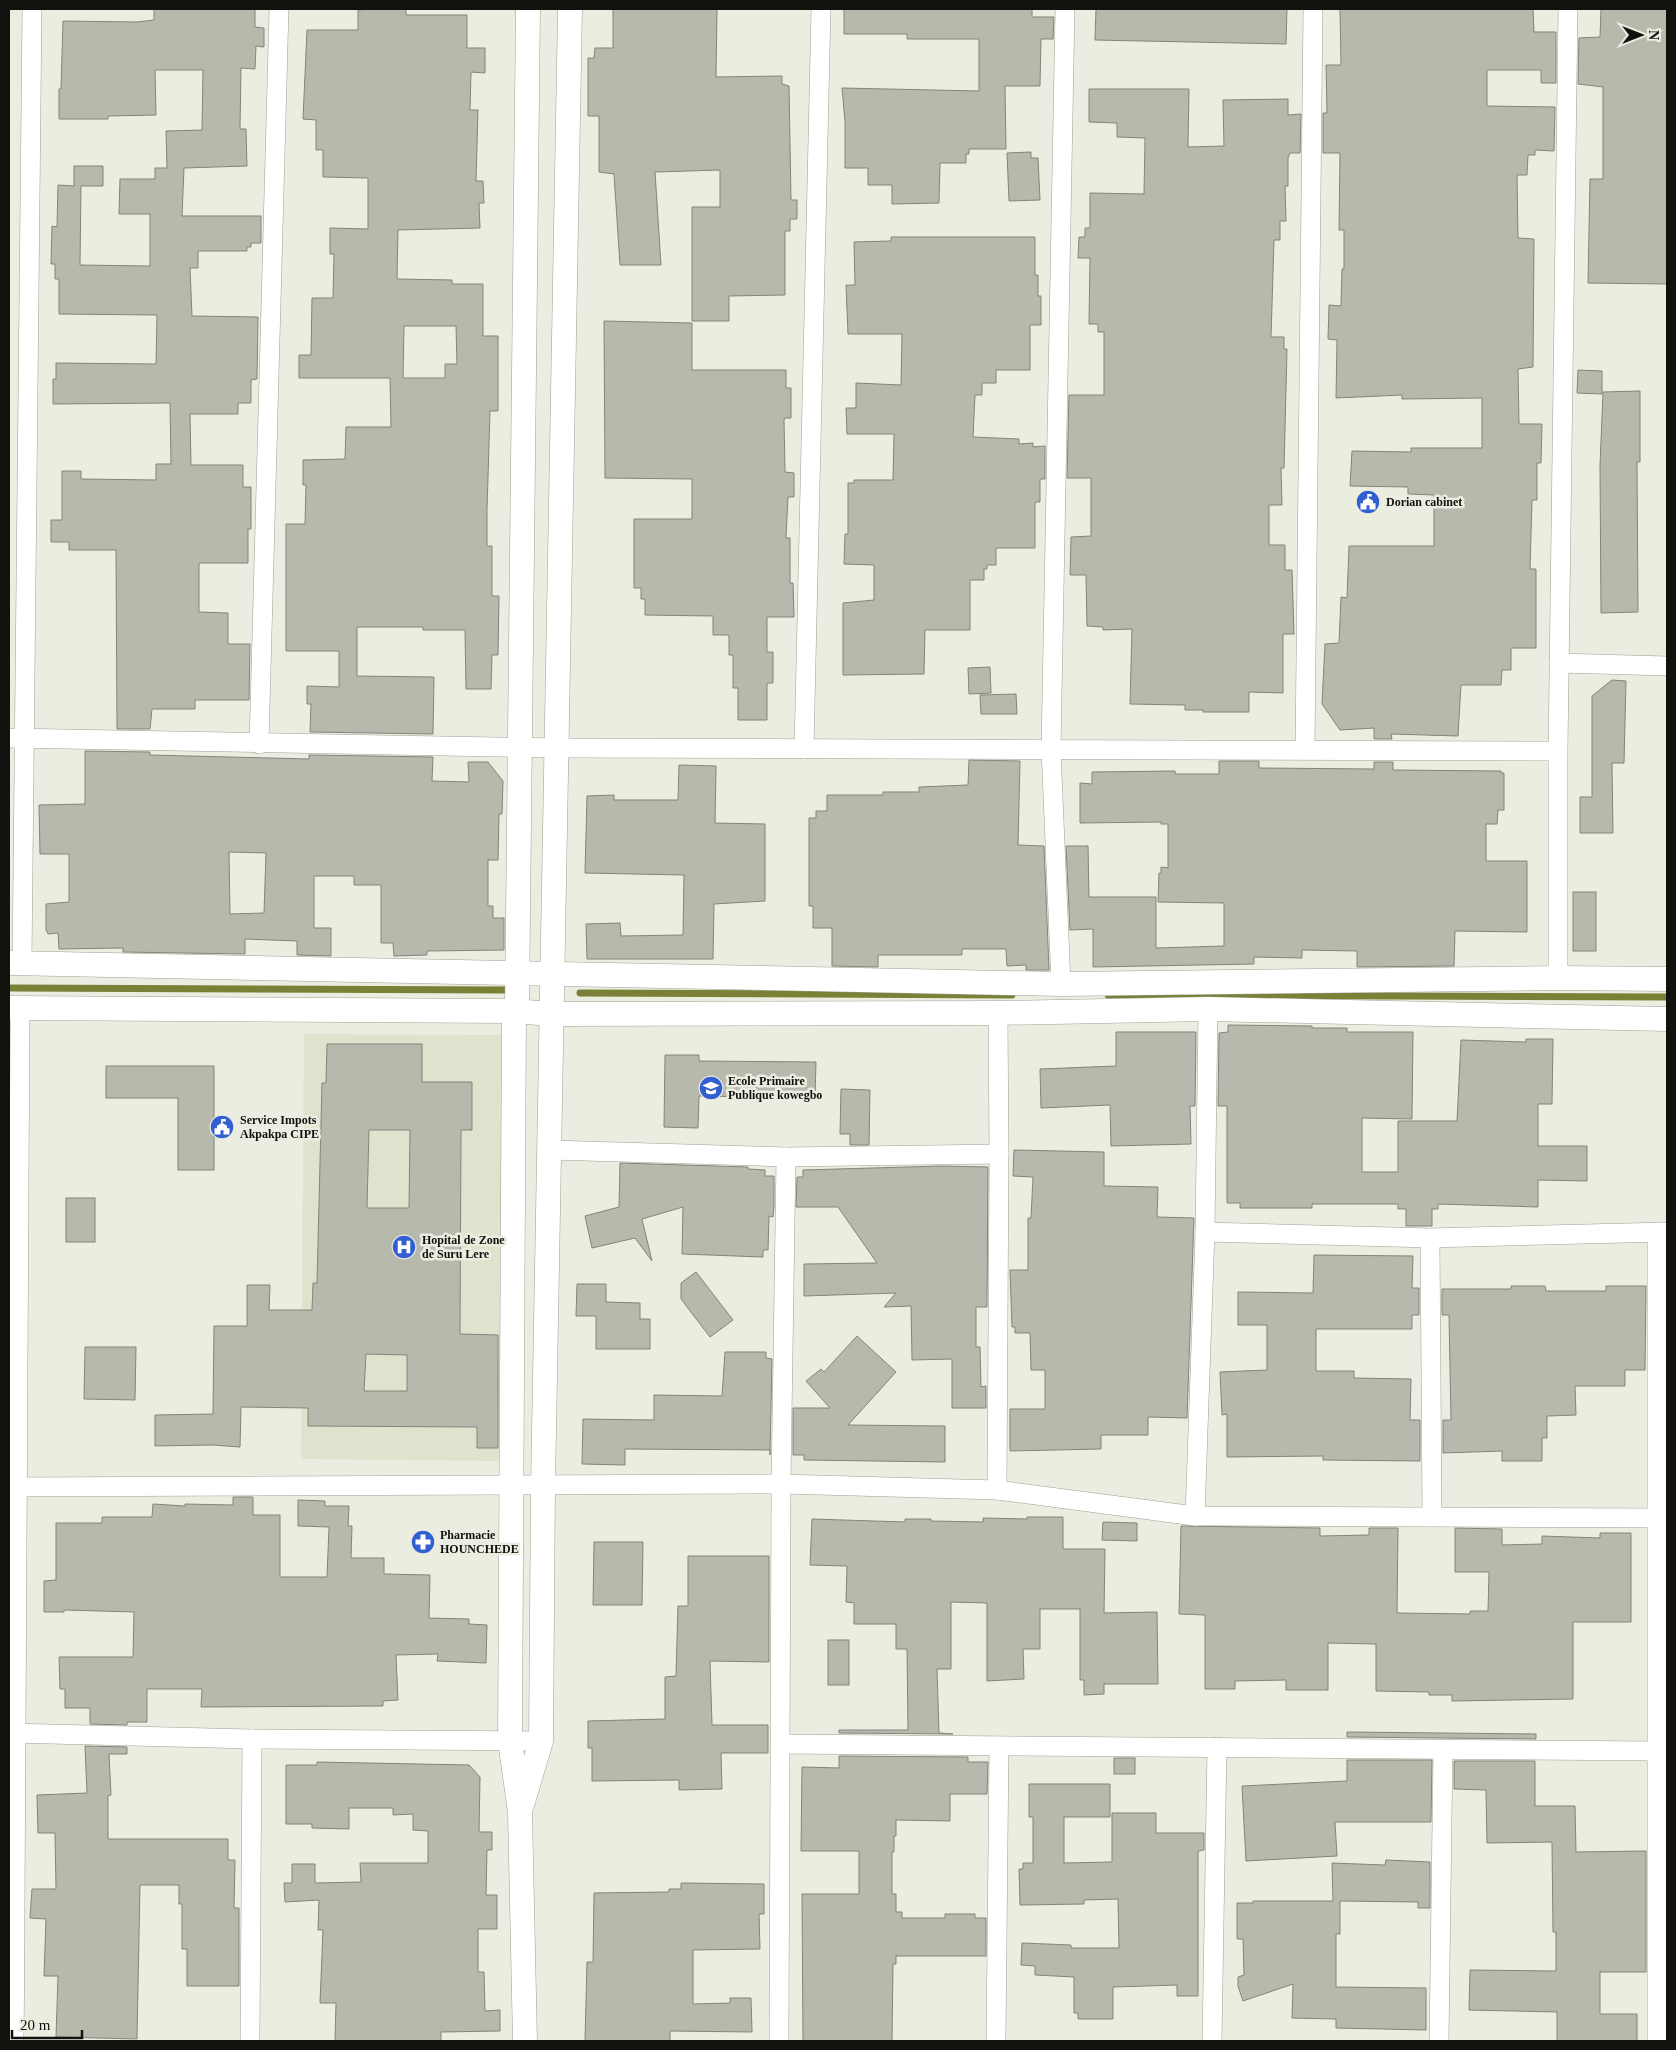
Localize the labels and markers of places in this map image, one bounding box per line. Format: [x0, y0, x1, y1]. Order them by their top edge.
public building icon: Dorian cabinet [1355, 489, 1381, 515]
place label: Dorian cabinet [1386, 495, 1462, 509]
place label: Ecole Primaire Publique kowegbo [728, 1074, 822, 1102]
school or university icon: Ecole Primaire Publique kowegbo [698, 1075, 724, 1101]
place label: Service Impots Akpakpa CIPE [240, 1113, 319, 1141]
public building icon: Service Impots Akpakpa CIPE [209, 1114, 235, 1140]
place label: Hopital de Zone de Suru Lere [422, 1233, 505, 1261]
hospital icon: Hopital de Zone de Suru Lere [391, 1234, 417, 1260]
place label: Pharmacie HOUNCHEDE [440, 1528, 519, 1556]
pharmacy icon: Pharmacie HOUNCHEDE [410, 1529, 436, 1555]

